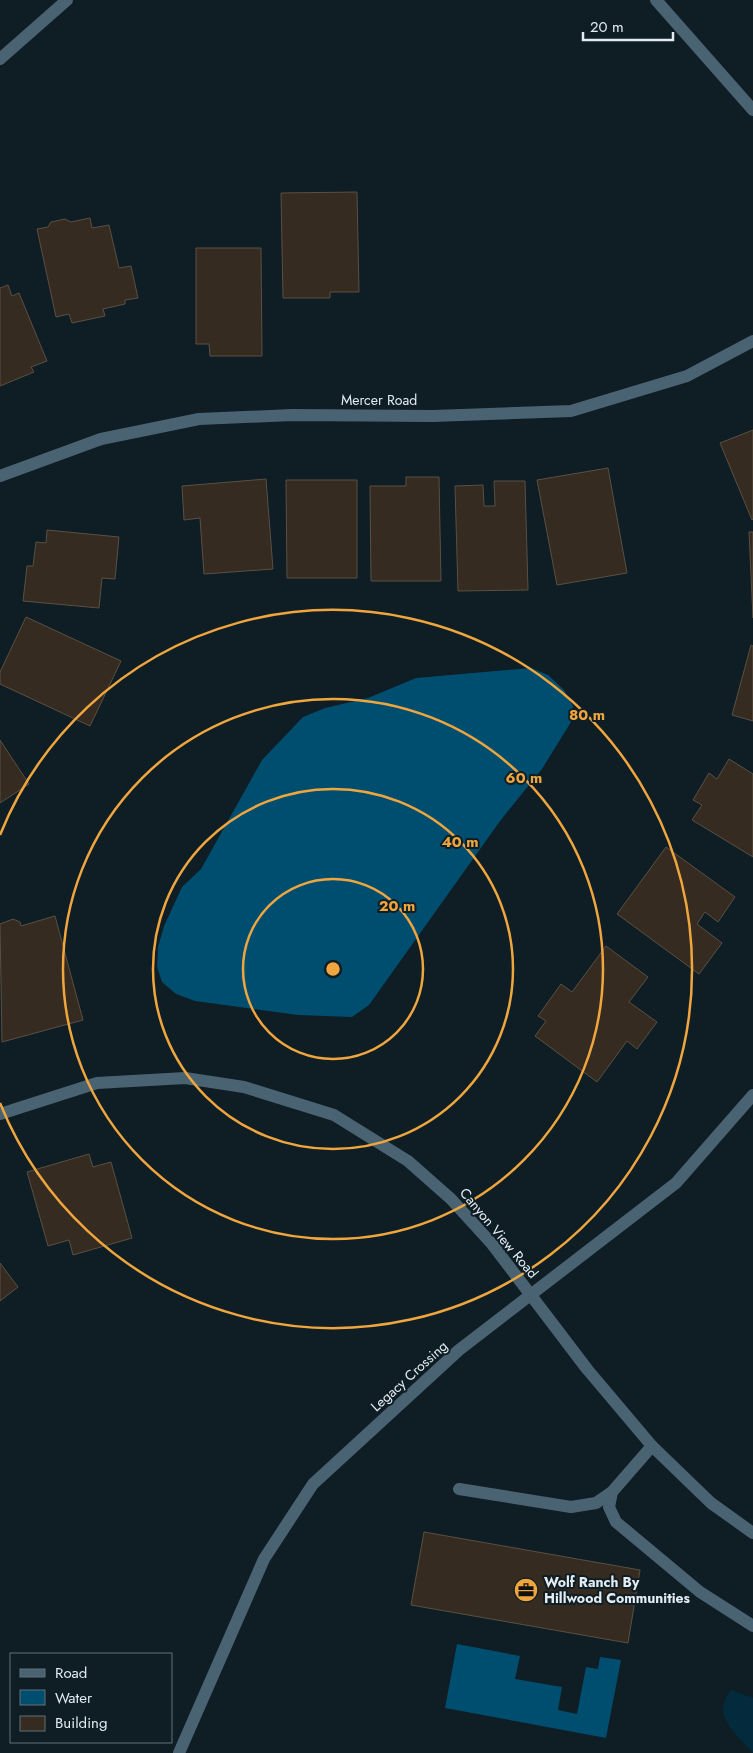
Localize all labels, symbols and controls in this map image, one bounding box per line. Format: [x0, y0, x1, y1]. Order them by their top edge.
scale bar [583, 10, 673, 42]
text: 20 m [590, 16, 624, 38]
street label: Mercer Road [341, 390, 417, 410]
text: 80 m [569, 704, 605, 726]
text: 60 m [506, 767, 542, 789]
text: 40 m [441, 831, 479, 853]
text: 20 m [379, 895, 415, 917]
centre of rings [324, 960, 342, 978]
street label: Canyon View Road [455, 1183, 543, 1283]
street label: Legacy Crossing [366, 1336, 452, 1416]
place label: Wolf Ranch By Hillwood Communities [544, 1572, 691, 1608]
office icon: Wolf Ranch By Hillwood Communities [513, 1577, 539, 1603]
legend [10, 1653, 172, 1743]
text: Road [55, 1662, 87, 1684]
text: Water [55, 1687, 93, 1709]
text: Building [55, 1712, 107, 1734]

